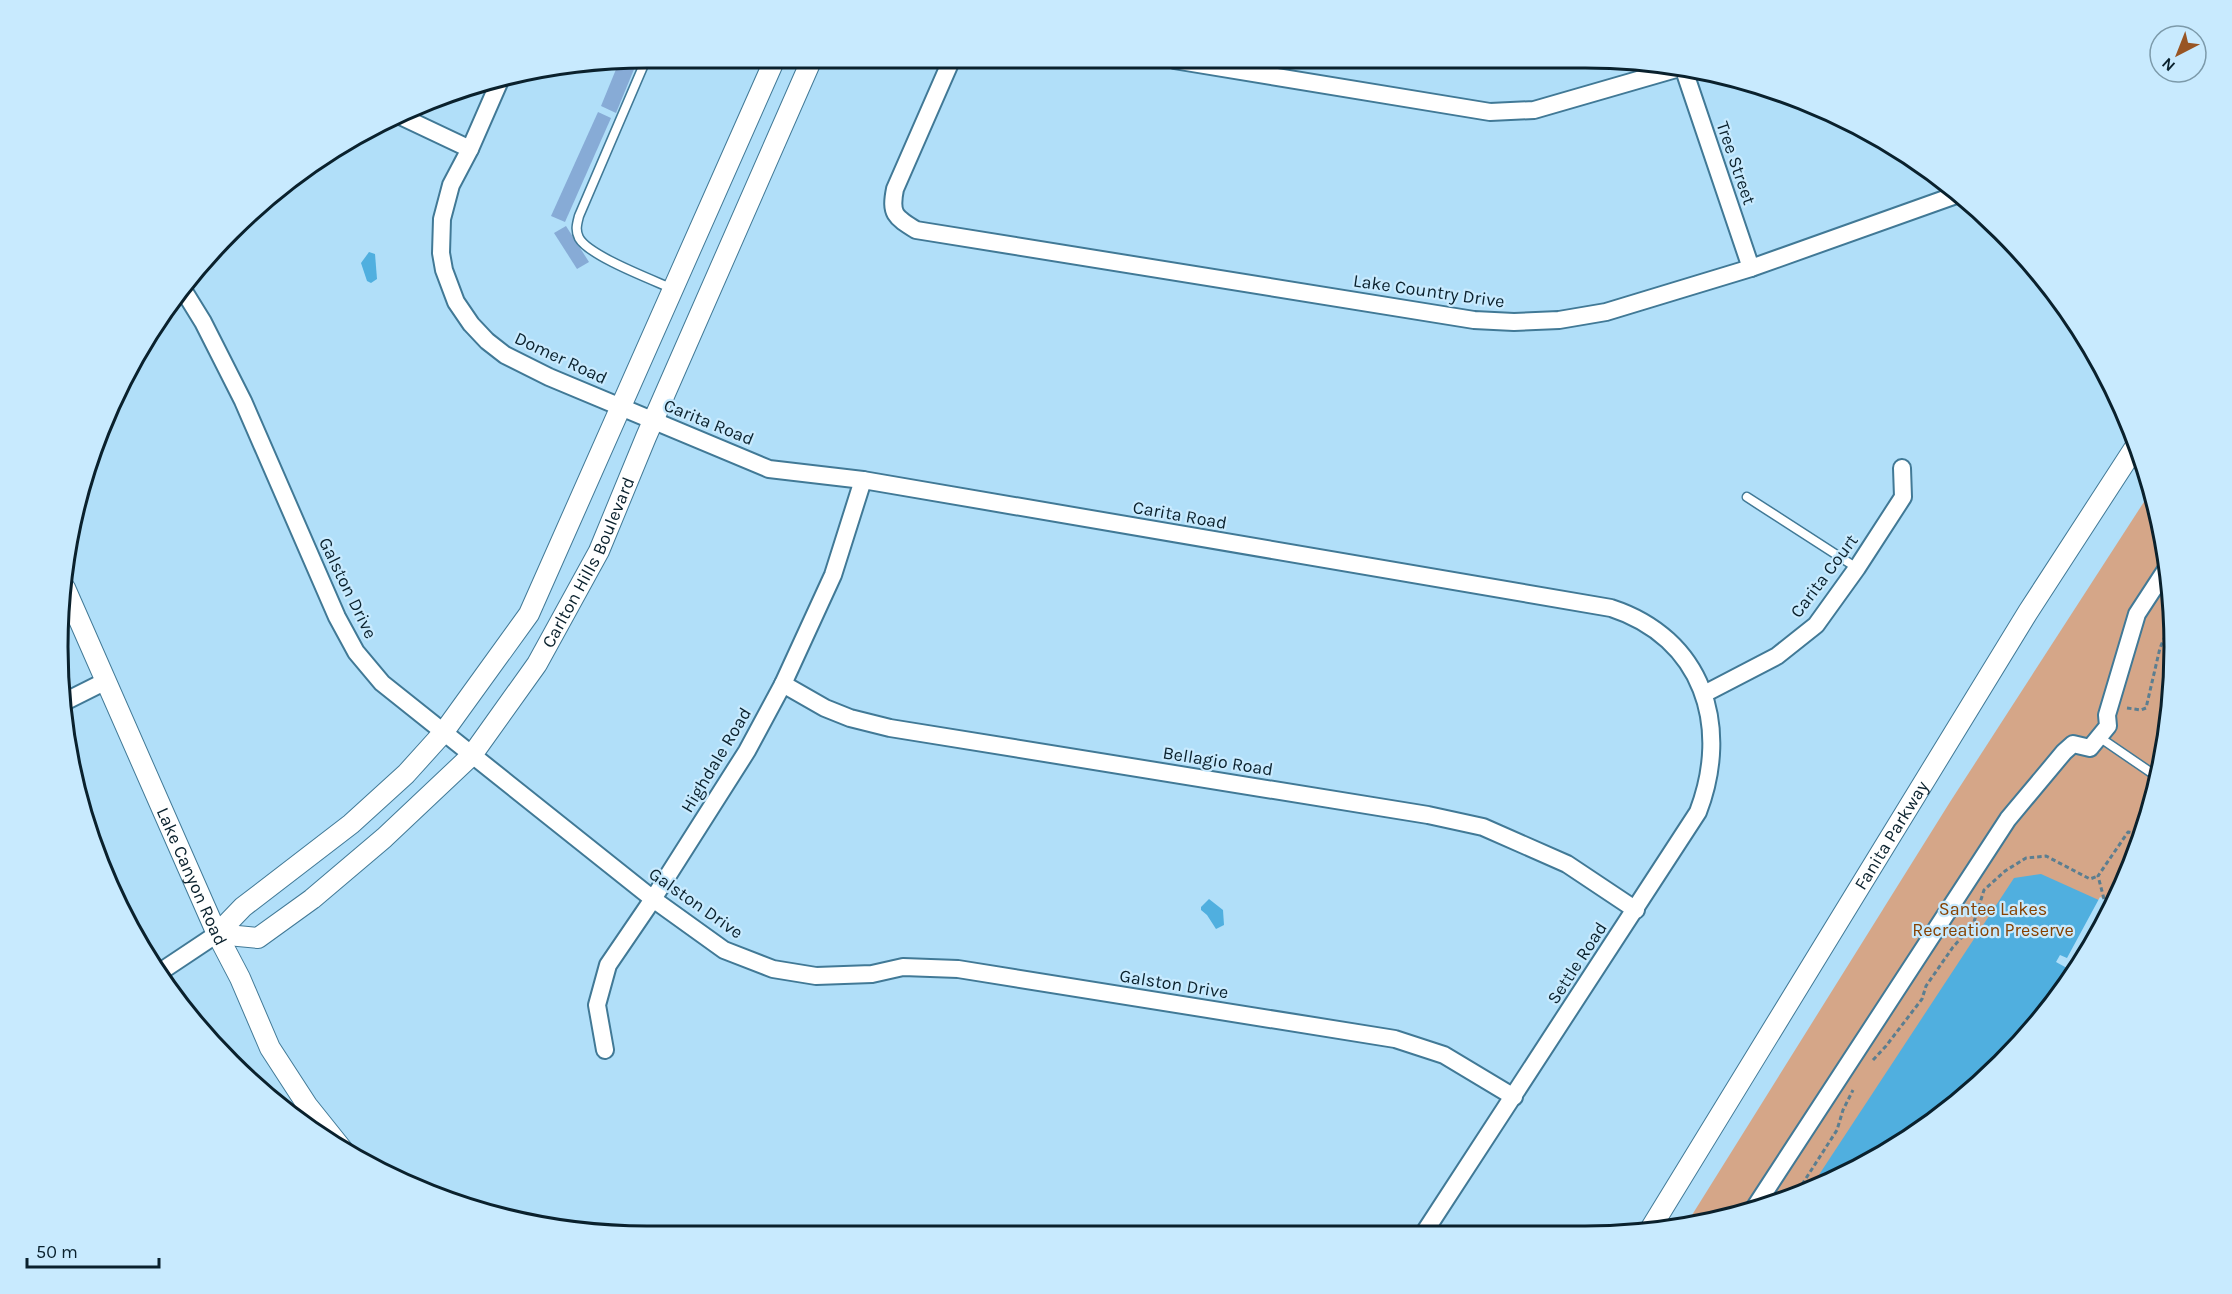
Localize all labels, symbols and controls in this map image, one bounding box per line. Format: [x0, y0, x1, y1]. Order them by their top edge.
north arrow [2148, 24, 2208, 84]
text: N [2158, 54, 2179, 76]
street label: Tree Street [1712, 119, 1761, 208]
street label: Lake Country Drive [1352, 269, 1506, 313]
street label: Domer Road [511, 327, 611, 389]
street label: Carita Road [661, 394, 757, 450]
street label: Carlton Hills Boulevard [537, 474, 639, 652]
street label: Carita Road [1131, 496, 1229, 534]
street label: Carita Court [1785, 530, 1863, 622]
street label: Galston Drive [314, 534, 382, 642]
street label: Highdale Road [676, 703, 756, 817]
street label: Bellagio Road [1161, 741, 1275, 781]
street label: Fanita Parkway [1850, 776, 1933, 894]
street label: Lake Canyon Road [152, 804, 232, 949]
street label: Galston Drive [645, 863, 747, 943]
park label: Santee Lakes Recreation Preserve [1912, 898, 2074, 941]
street label: Settle Road [1542, 918, 1612, 1008]
street label: Galston Drive [1118, 965, 1230, 1003]
scale bar [27, 1231, 159, 1269]
text: 50 m [36, 1241, 78, 1263]

